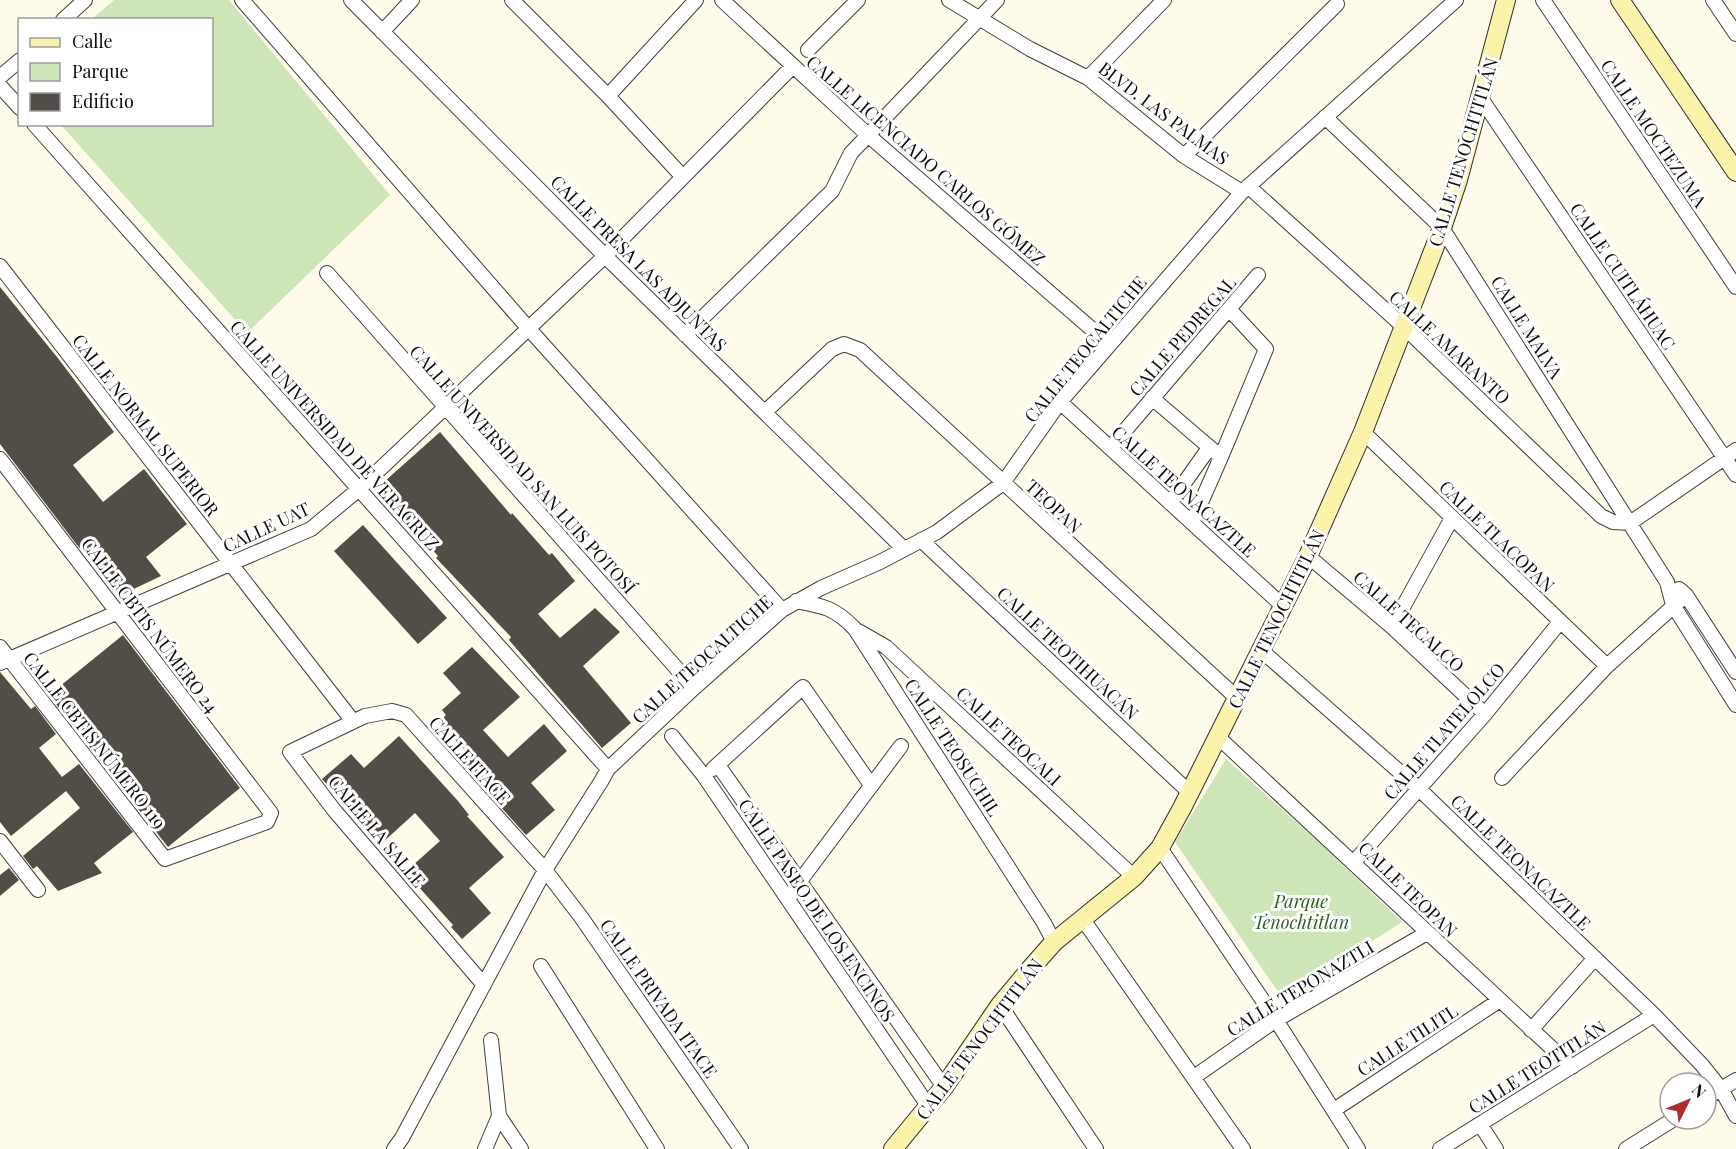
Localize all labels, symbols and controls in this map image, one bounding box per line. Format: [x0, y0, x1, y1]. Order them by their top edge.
legend [18, 18, 213, 126]
text: Calle [72, 29, 113, 53]
street label: CALLE LICENCIADO CARLOS GÓMEZ [801, 50, 1051, 270]
street label: CALLE TENOCHTITLÁN [1423, 54, 1503, 249]
street label: CALLE MOCTEZUMA [1596, 54, 1713, 212]
street label: BLVD. LAS PALMAS [1094, 56, 1234, 170]
text: Parque [72, 59, 129, 83]
text: Edificio [72, 89, 134, 113]
street label: CALLE PRESA LAS ADJUNTAS [546, 170, 732, 356]
street label: CALLE CUITLÁHUAC [1565, 198, 1681, 354]
street label: CALLE TEOCALTICHE [1018, 271, 1152, 427]
street label: CALLE PEDREGAL [1123, 271, 1241, 401]
street label: CALLE MALVA [1486, 271, 1569, 384]
street label: CALLE AMARANTO [1384, 285, 1516, 409]
street label: CALLE UNIVERSIDAD DE VERACRUZ [225, 315, 445, 555]
street label: CALLE NORMAL SUPERIOR [67, 329, 225, 521]
street label: CALLE UNIVERSIDAD SAN LUIS POTOSÍ [405, 339, 642, 599]
street label: CALLE TEONACAZTLE [1107, 420, 1261, 562]
street label: TEOPAN [1021, 474, 1088, 538]
street label: CALLE TLACOPAN [1434, 475, 1560, 597]
street label: CALLE UAT [219, 496, 313, 558]
street label: CALLE TENOCHTITLÁN [1222, 525, 1330, 712]
street label: CALLE CBTIS NÚMERO 24 [76, 532, 224, 718]
street label: CALLE TECALCO [1348, 565, 1470, 677]
street label: CALLE TEOTIHUACÁN [992, 581, 1144, 725]
street label: CALLE TEOCALTICHE [626, 589, 778, 729]
street label: CALLE CBTIS NÚMERO 119 [18, 647, 172, 833]
street label: CALLE TLATELOLCO [1378, 657, 1510, 805]
street label: CALLE TEOSUCHIL [899, 674, 1007, 821]
street label: CALLE TEOCALI [951, 681, 1067, 791]
street label: CALLE ITACE [424, 711, 516, 809]
street label: CALLE LA SALLE [323, 770, 431, 892]
street label: CALLE TEONACAZTLE [1446, 789, 1596, 935]
street label: CALLE PASEO DE LOS ENCINOS [733, 794, 901, 1026]
street label: CALLE TEOPAN [1353, 836, 1463, 942]
park label: Parque Tenochtitlan [1253, 889, 1349, 934]
street label: CALLE PRIVADA ITACE [595, 914, 723, 1082]
street label: CALLE TEPONAZTLI [1222, 934, 1378, 1042]
street label: CALLE TENOCHTITLÁN [910, 953, 1048, 1125]
street label: CALLE TILITL [1352, 998, 1462, 1081]
street label: CALLE TEOTITLÁN [1464, 1015, 1610, 1119]
north arrow [1658, 1071, 1718, 1131]
text: N [1688, 1079, 1711, 1102]

